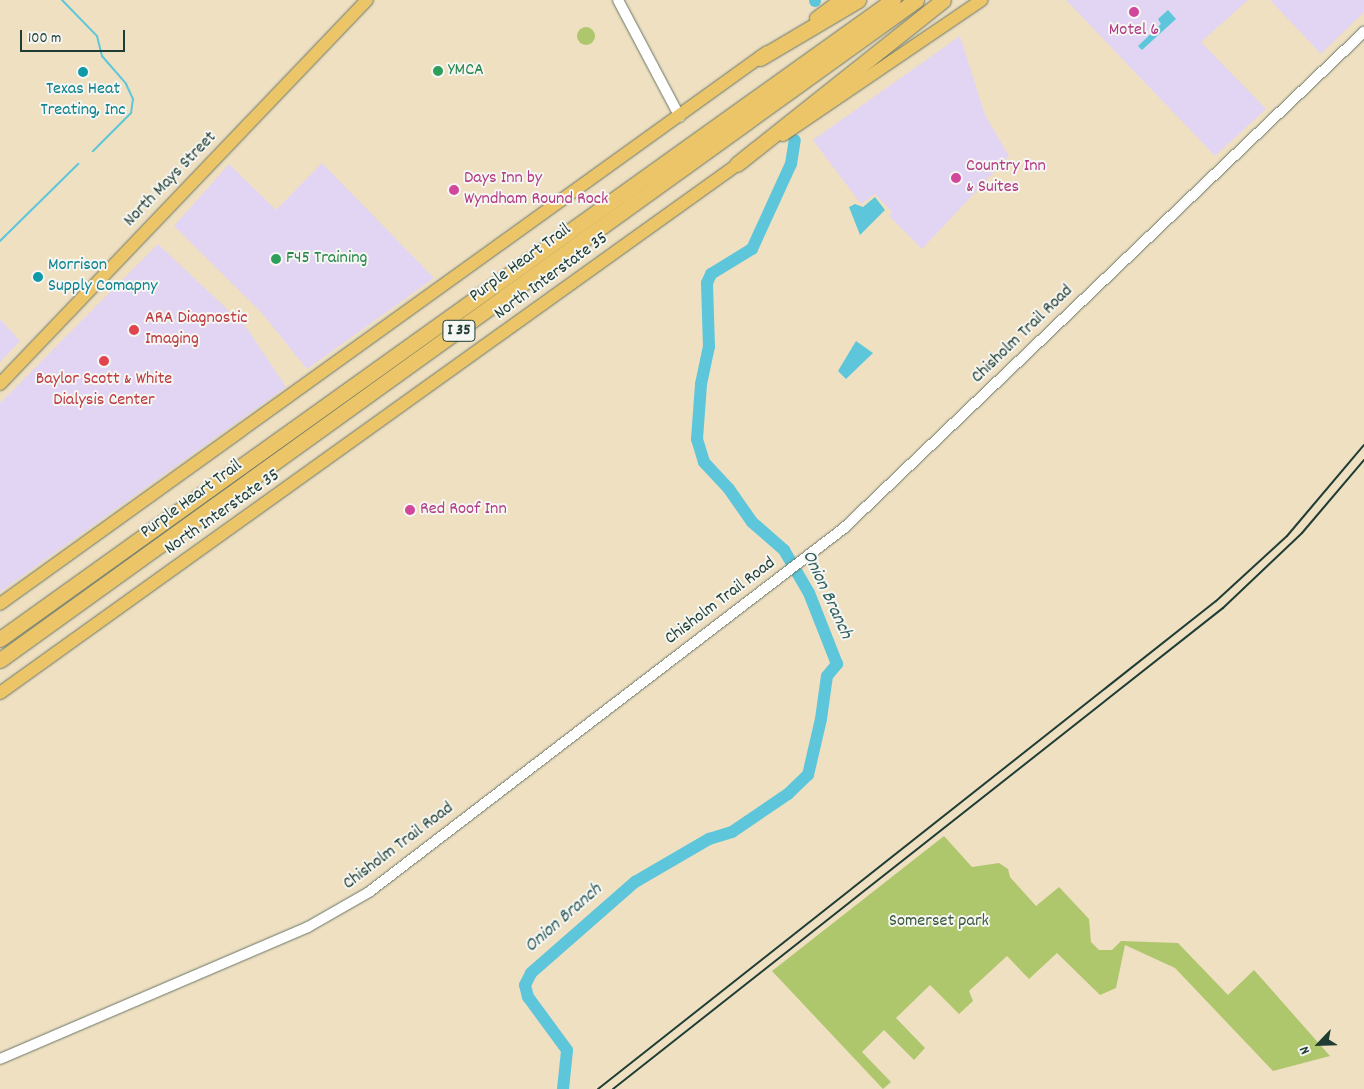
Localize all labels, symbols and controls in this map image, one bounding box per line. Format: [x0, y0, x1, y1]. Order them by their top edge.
marker: Motel 6 [1128, 6, 1140, 18]
scale bar [22, 20, 128, 52]
place label: Motel 6 [1109, 20, 1159, 42]
text: 100 m [28, 28, 61, 50]
place label: YMCA [448, 60, 484, 82]
marker: YMCA [432, 65, 444, 77]
marker: Texas Heat Treating, Inc [77, 66, 89, 78]
place label: Texas Heat Treating, Inc [40, 80, 126, 122]
street label: North Mays Street [120, 128, 222, 232]
place label: Country Inn & Suites [966, 157, 1046, 200]
place label: Days Inn by Wyndham Round Rock [464, 169, 608, 212]
marker: Country Inn & Suites [950, 172, 962, 184]
marker: Days Inn by Wyndham Round Rock [448, 184, 460, 196]
street label: Purple Heart Trail [466, 220, 576, 308]
street label: North Interstate 35 [491, 228, 613, 326]
place label: F45 Training [286, 248, 367, 270]
marker: F45 Training [270, 253, 282, 265]
place label: Morrison Supply Comapny [48, 256, 158, 298]
marker: Morrison Supply Comapny [32, 271, 44, 283]
street label: Chisholm Trail Road [968, 281, 1078, 389]
place label: ARA Diagnostic Imaging [145, 309, 248, 352]
road number: I 35 [442, 318, 476, 344]
marker: ARA Diagnostic Imaging [127, 323, 141, 337]
marker: Baylor Scott & White Dialysis Center [97, 354, 111, 368]
place label: Baylor Scott & White Dialysis Center [36, 370, 172, 412]
street label: Purple Heart Trail [137, 456, 247, 544]
street label: North Interstate 35 [161, 465, 285, 561]
place label: Red Roof Inn [420, 499, 507, 521]
marker: Red Roof Inn [404, 504, 416, 516]
water label: Onion Branch [796, 547, 856, 643]
street label: Chisholm Trail Road [662, 553, 780, 651]
street label: Chisholm Trail Road [340, 798, 458, 896]
water label: Onion Branch [521, 879, 607, 959]
park label: Somerset park [889, 911, 989, 933]
north arrow [1294, 1019, 1344, 1069]
text: N [1295, 1043, 1316, 1057]

